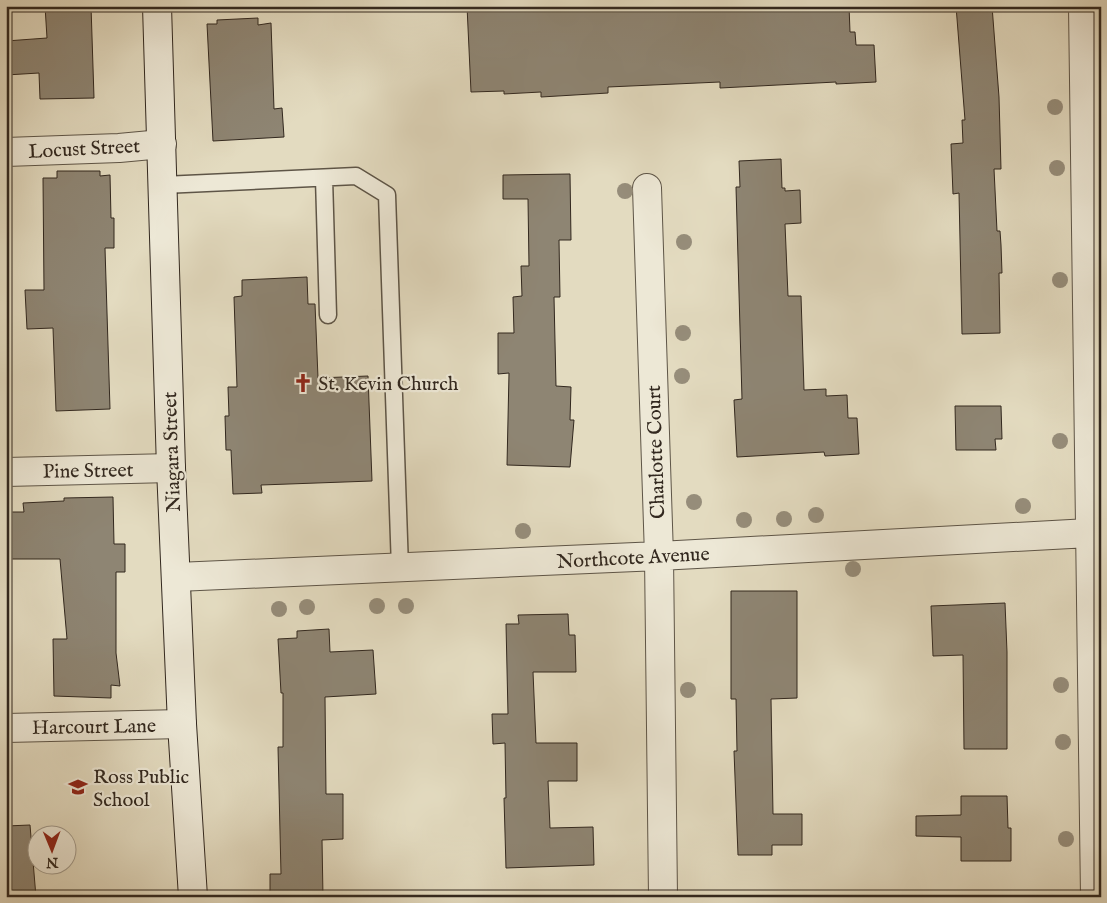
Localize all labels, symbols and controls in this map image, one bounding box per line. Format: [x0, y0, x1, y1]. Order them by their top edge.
street label: Locust Street [27, 134, 141, 165]
church icon: St. Kevin Church [292, 372, 314, 394]
place label: St. Kevin Church [318, 372, 459, 397]
street label: Charlotte Court [642, 384, 671, 519]
street label: Niagara Street [158, 391, 187, 513]
street label: Pine Street [42, 458, 134, 485]
street label: Northcote Avenue [556, 542, 710, 575]
street label: Harcourt Lane [32, 714, 156, 741]
place label: Ross Public School [93, 765, 189, 813]
school or university icon: Ross Public School [67, 776, 89, 798]
north arrow [28, 826, 78, 876]
text: N [46, 853, 59, 871]

